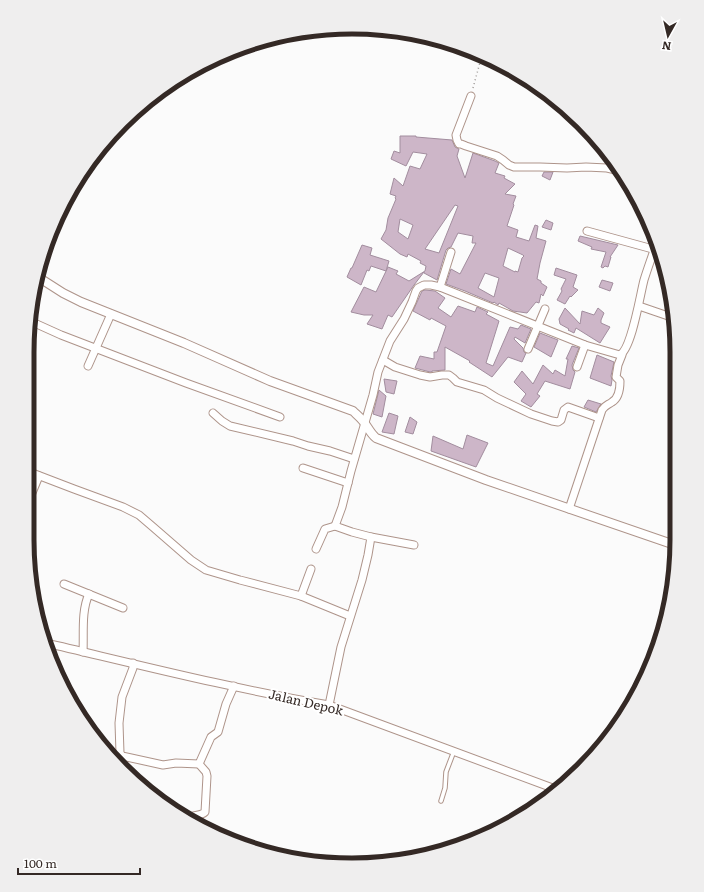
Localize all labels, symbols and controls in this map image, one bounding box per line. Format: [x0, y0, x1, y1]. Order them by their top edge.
north arrow [648, 16, 688, 56]
text: N [661, 38, 672, 55]
street label: Jalan Depok [267, 684, 346, 720]
scale bar [18, 850, 140, 876]
text: 100 m [24, 854, 57, 872]

